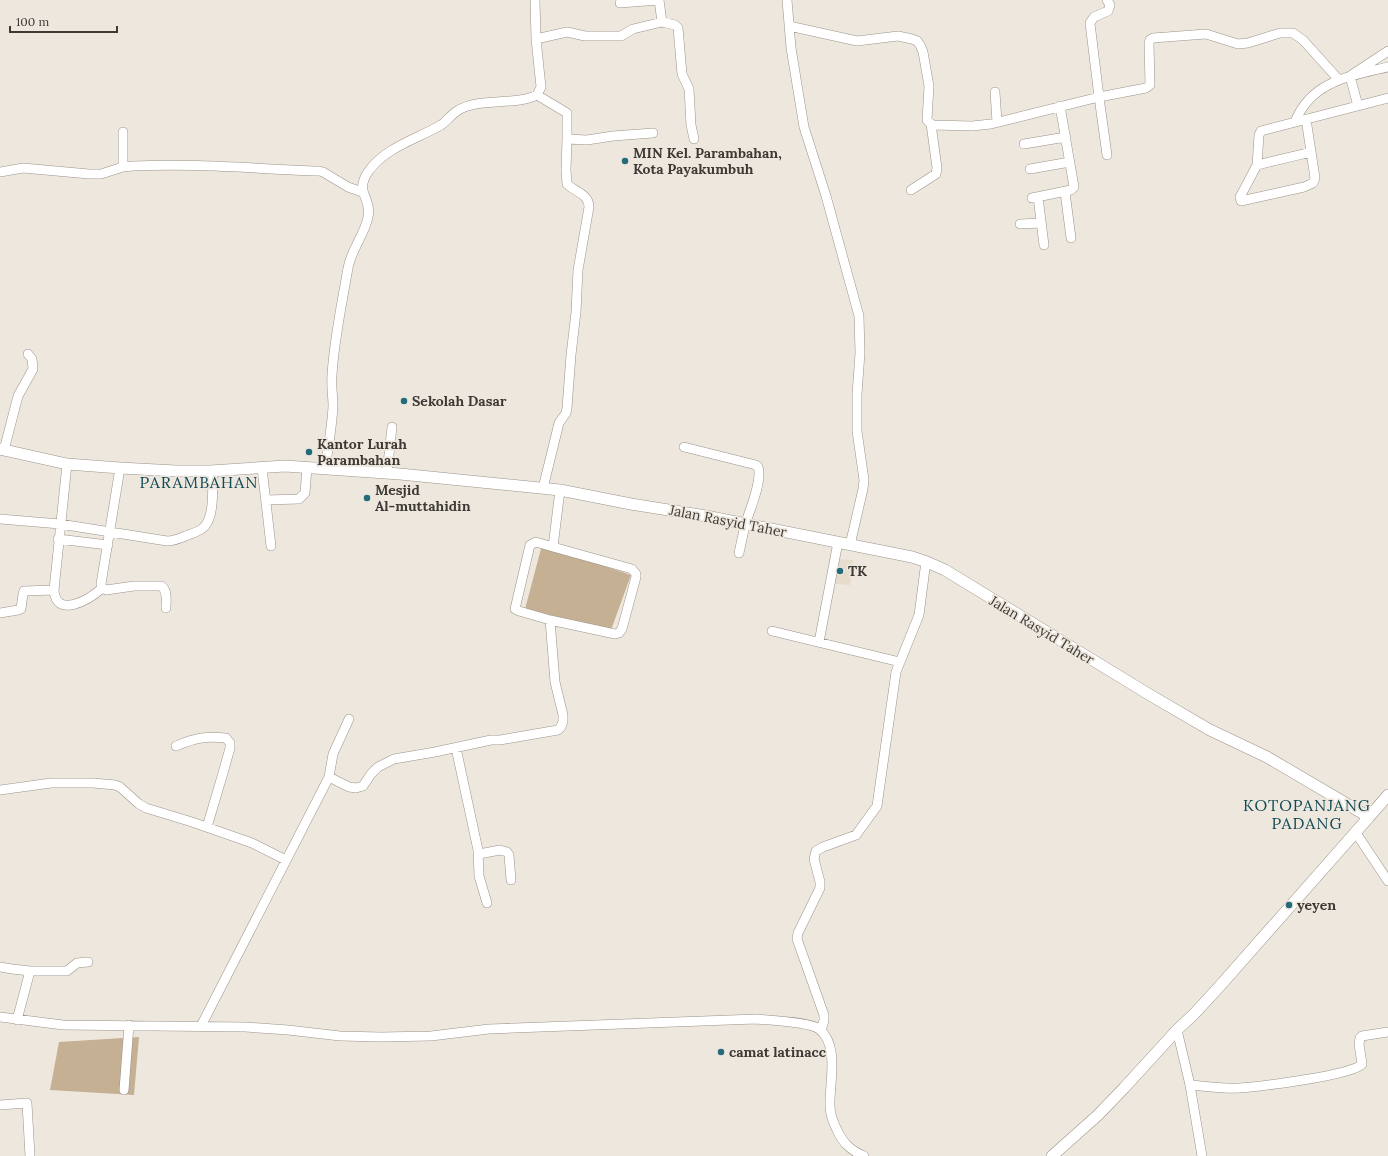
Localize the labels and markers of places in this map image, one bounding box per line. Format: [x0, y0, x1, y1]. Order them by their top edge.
place label: MIN Kel. Parambahan, Kota Payakumbuh [633, 144, 782, 178]
marker: MIN Kel. Parambahan, Kota Payakumbuh [620, 156, 630, 166]
place label: Sekolah Dasar [412, 392, 507, 410]
marker: Sekolah Dasar [399, 396, 409, 406]
place label: Kantor Lurah Parambahan [317, 435, 407, 469]
marker: Kantor Lurah Parambahan [304, 447, 314, 457]
place label: Mesjid Al-muttahidin [375, 481, 471, 515]
marker: Mesjid Al-muttahidin [362, 493, 372, 503]
place label: TK [848, 562, 867, 580]
marker: TK [835, 566, 845, 576]
place label: yeyen [1297, 896, 1336, 914]
marker: yeyen [1284, 900, 1294, 910]
place label: camat latinacc [729, 1043, 827, 1061]
marker: camat latinacc [716, 1047, 726, 1057]

